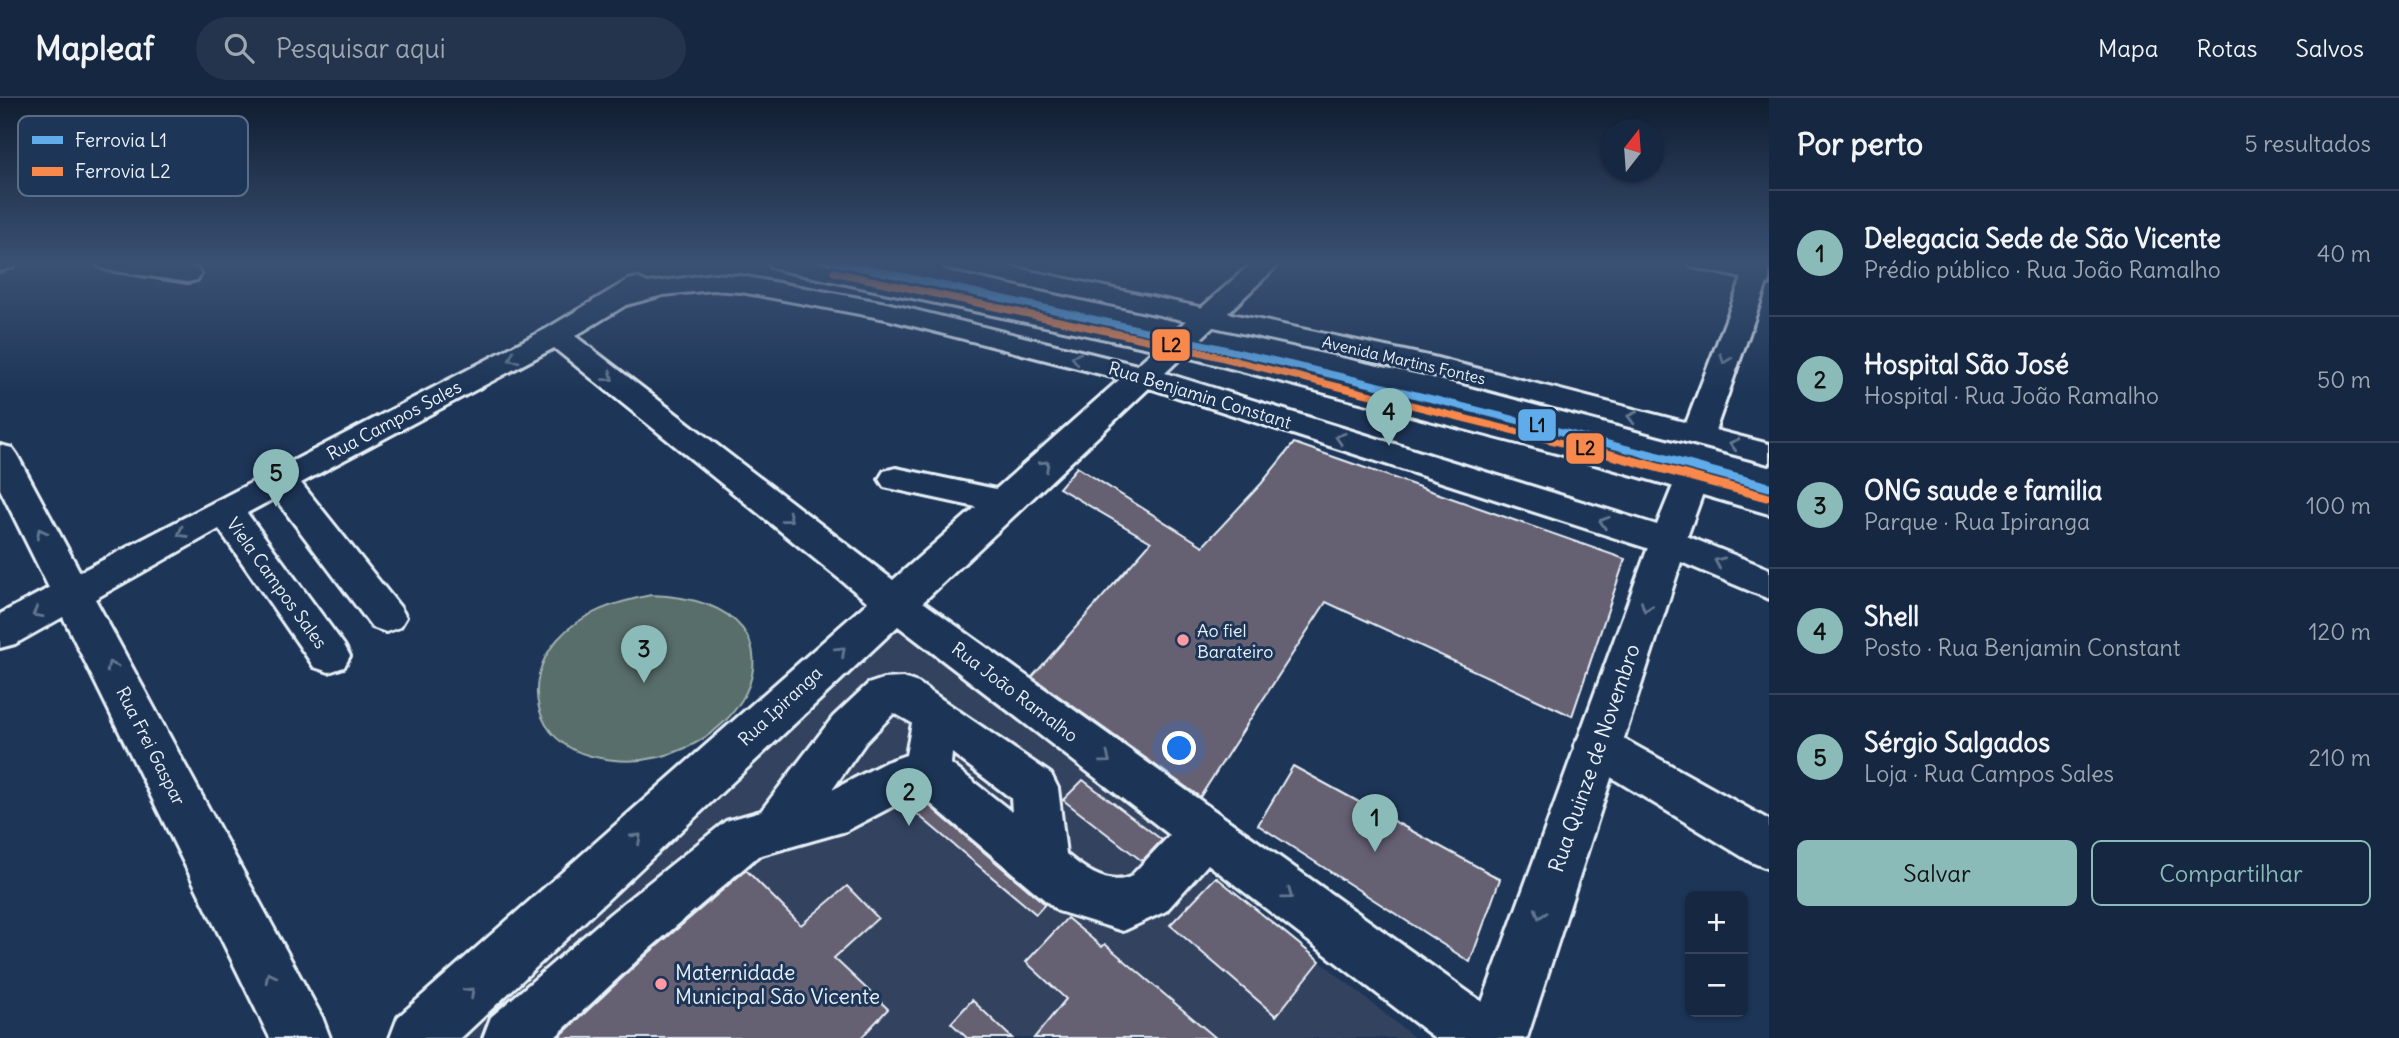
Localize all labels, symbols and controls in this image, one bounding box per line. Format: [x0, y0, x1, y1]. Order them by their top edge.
search box [196, 17, 686, 80]
text: Mapleaf [35, 27, 154, 69]
icon: search [220, 29, 258, 67]
text: Pesquisar aqui [276, 32, 445, 65]
text: Mapa [2098, 33, 2158, 63]
text: Rotas [2196, 33, 2258, 63]
text: Salvos [2296, 33, 2364, 63]
legend [18, 116, 248, 196]
north arrow [1601, 119, 1664, 182]
text: Por perto [1797, 125, 1923, 163]
text: Ferrovia L1 [75, 128, 167, 152]
text: 5 resultados [2244, 129, 2371, 158]
text: Ferrovia L2 [75, 159, 171, 183]
text: Delegacia Sede de São Vicente [1864, 222, 2221, 255]
text: 1 [1815, 239, 1825, 268]
text: 40 m [2317, 239, 2371, 268]
text: Prédio público · Rua João Ramalho [1864, 255, 2221, 284]
line badge: L2 [1151, 328, 1191, 362]
street label: Avenida Martins Fontes [1320, 331, 1488, 389]
text: L2 [1161, 333, 1181, 357]
text: Hospital São José [1864, 348, 2069, 381]
one-way arrow [508, 349, 520, 363]
one-way arrow [1070, 352, 1082, 366]
one-way arrow [1720, 353, 1734, 365]
street label: Rua Benjamin Constant [1106, 356, 1294, 434]
text: 2 [1814, 365, 1826, 394]
text: 50 m [2317, 365, 2371, 394]
one-way arrow [602, 369, 614, 382]
street label: Rua Campos Sales [323, 375, 465, 465]
text: Hospital · Rua João Ramalho [1864, 381, 2159, 410]
pin: 4 [1366, 388, 1412, 446]
line badge: L1 [1517, 408, 1557, 442]
one-way arrow [1626, 411, 1638, 425]
text: L1 [1528, 413, 1546, 437]
one-way arrow [1335, 432, 1347, 447]
line badge: L2 [1565, 432, 1605, 465]
text: L2 [1575, 436, 1595, 460]
one-way arrow [1728, 438, 1740, 452]
pin: 5 [253, 449, 299, 507]
one-way arrow [1037, 461, 1050, 473]
text: ONG saude e familia [1864, 474, 2102, 507]
text: 3 [1813, 491, 1827, 520]
text: 100 m [2306, 491, 2371, 520]
text: Parque · Rua Ipiranga [1864, 507, 2090, 536]
one-way arrow [780, 510, 792, 523]
street label: Viela Campos Sales [222, 513, 332, 653]
one-way arrow [1598, 515, 1610, 530]
one-way arrow [177, 525, 189, 538]
one-way arrow [36, 528, 50, 540]
one-way arrow [1714, 557, 1726, 571]
one-way arrow [1640, 600, 1654, 612]
text: Shell [1864, 600, 1919, 633]
one-way arrow [31, 605, 44, 618]
text: 4 [1813, 617, 1827, 646]
text: 120 m [2308, 617, 2371, 646]
place label: Ao fiel Barateiro [1197, 619, 1273, 663]
pin: 3 [621, 625, 667, 683]
marker: Ao fiel Barateiro [1175, 632, 1191, 648]
text: Posto · Rua Benjamin Constant [1864, 633, 2180, 662]
street label: Rua João Ramalho [947, 637, 1083, 747]
street label: Rua Quinze de Novembro [1542, 640, 1646, 876]
one-way arrow [833, 647, 846, 659]
one-way arrow [105, 660, 119, 673]
street label: Rua Ipiranga [733, 661, 827, 751]
street label: Rua Frei Gaspar [111, 683, 191, 810]
text: Sérgio Salgados [1864, 726, 2050, 759]
your location [1162, 731, 1196, 765]
text: 5 [1813, 743, 1827, 772]
text: 210 m [2308, 743, 2371, 772]
one-way arrow [1098, 751, 1110, 764]
text: Loja · Rua Campos Sales [1864, 759, 2114, 788]
pin: 2 [886, 768, 932, 826]
pin: 1 [1352, 794, 1398, 852]
one-way arrow [629, 834, 642, 846]
button: Salvar [1797, 840, 2077, 906]
button: Compartilhar [2091, 840, 2371, 906]
one-way arrow [1281, 887, 1293, 899]
map controls [1685, 891, 1748, 1017]
button: + [1685, 891, 1748, 954]
one-way arrow [1534, 908, 1548, 920]
button: − [1685, 954, 1748, 1017]
place label: Maternidade Municipal São Vicente [675, 959, 880, 1010]
one-way arrow [264, 972, 278, 984]
marker: Maternidade Municipal São Vicente [653, 976, 669, 992]
one-way arrow [462, 988, 475, 1000]

